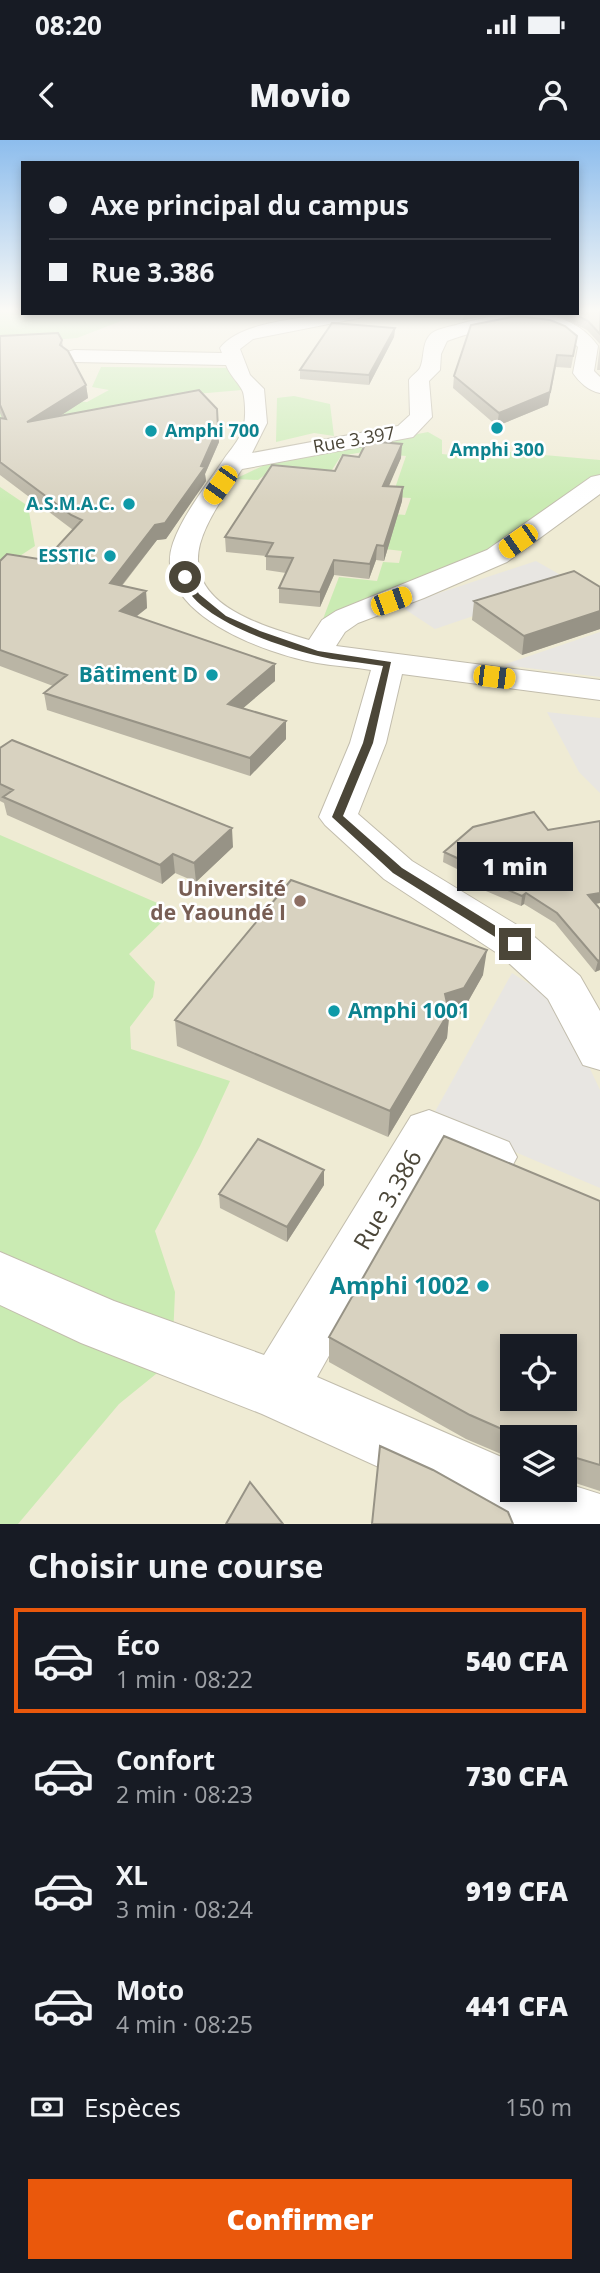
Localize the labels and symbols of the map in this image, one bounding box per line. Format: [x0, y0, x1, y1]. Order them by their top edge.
place label: Amphi 700 [165, 418, 259, 442]
street label: Rue 3.397 [311, 420, 397, 458]
marker: Amphi 300 [489, 420, 505, 436]
marker: Amphi 700 [143, 423, 159, 439]
place label: Amphi 300 [450, 437, 544, 461]
car [200, 462, 241, 508]
place label: A.S.M.A.C. [26, 491, 115, 515]
marker: A.S.M.A.C. [121, 496, 137, 512]
car [495, 520, 542, 562]
place label: ESSTIC [38, 543, 96, 567]
marker: ESSTIC [102, 548, 118, 564]
route start [169, 561, 201, 593]
car [368, 584, 415, 618]
place label: Bâtiment D [79, 660, 198, 688]
car [472, 664, 517, 690]
marker: Bâtiment D [204, 667, 220, 683]
callout: 1 min [457, 842, 573, 892]
place label: Université de Yaoundé I [150, 874, 286, 926]
marker: Université de Yaoundé I [292, 893, 308, 909]
route end [499, 928, 531, 960]
place label: Amphi 1001 [348, 996, 470, 1024]
marker: Amphi 1001 [326, 1003, 342, 1019]
street label: Rue 3.386 [345, 1143, 429, 1255]
place label: Amphi 1002 [329, 1268, 469, 1301]
marker: Amphi 1002 [475, 1278, 491, 1294]

